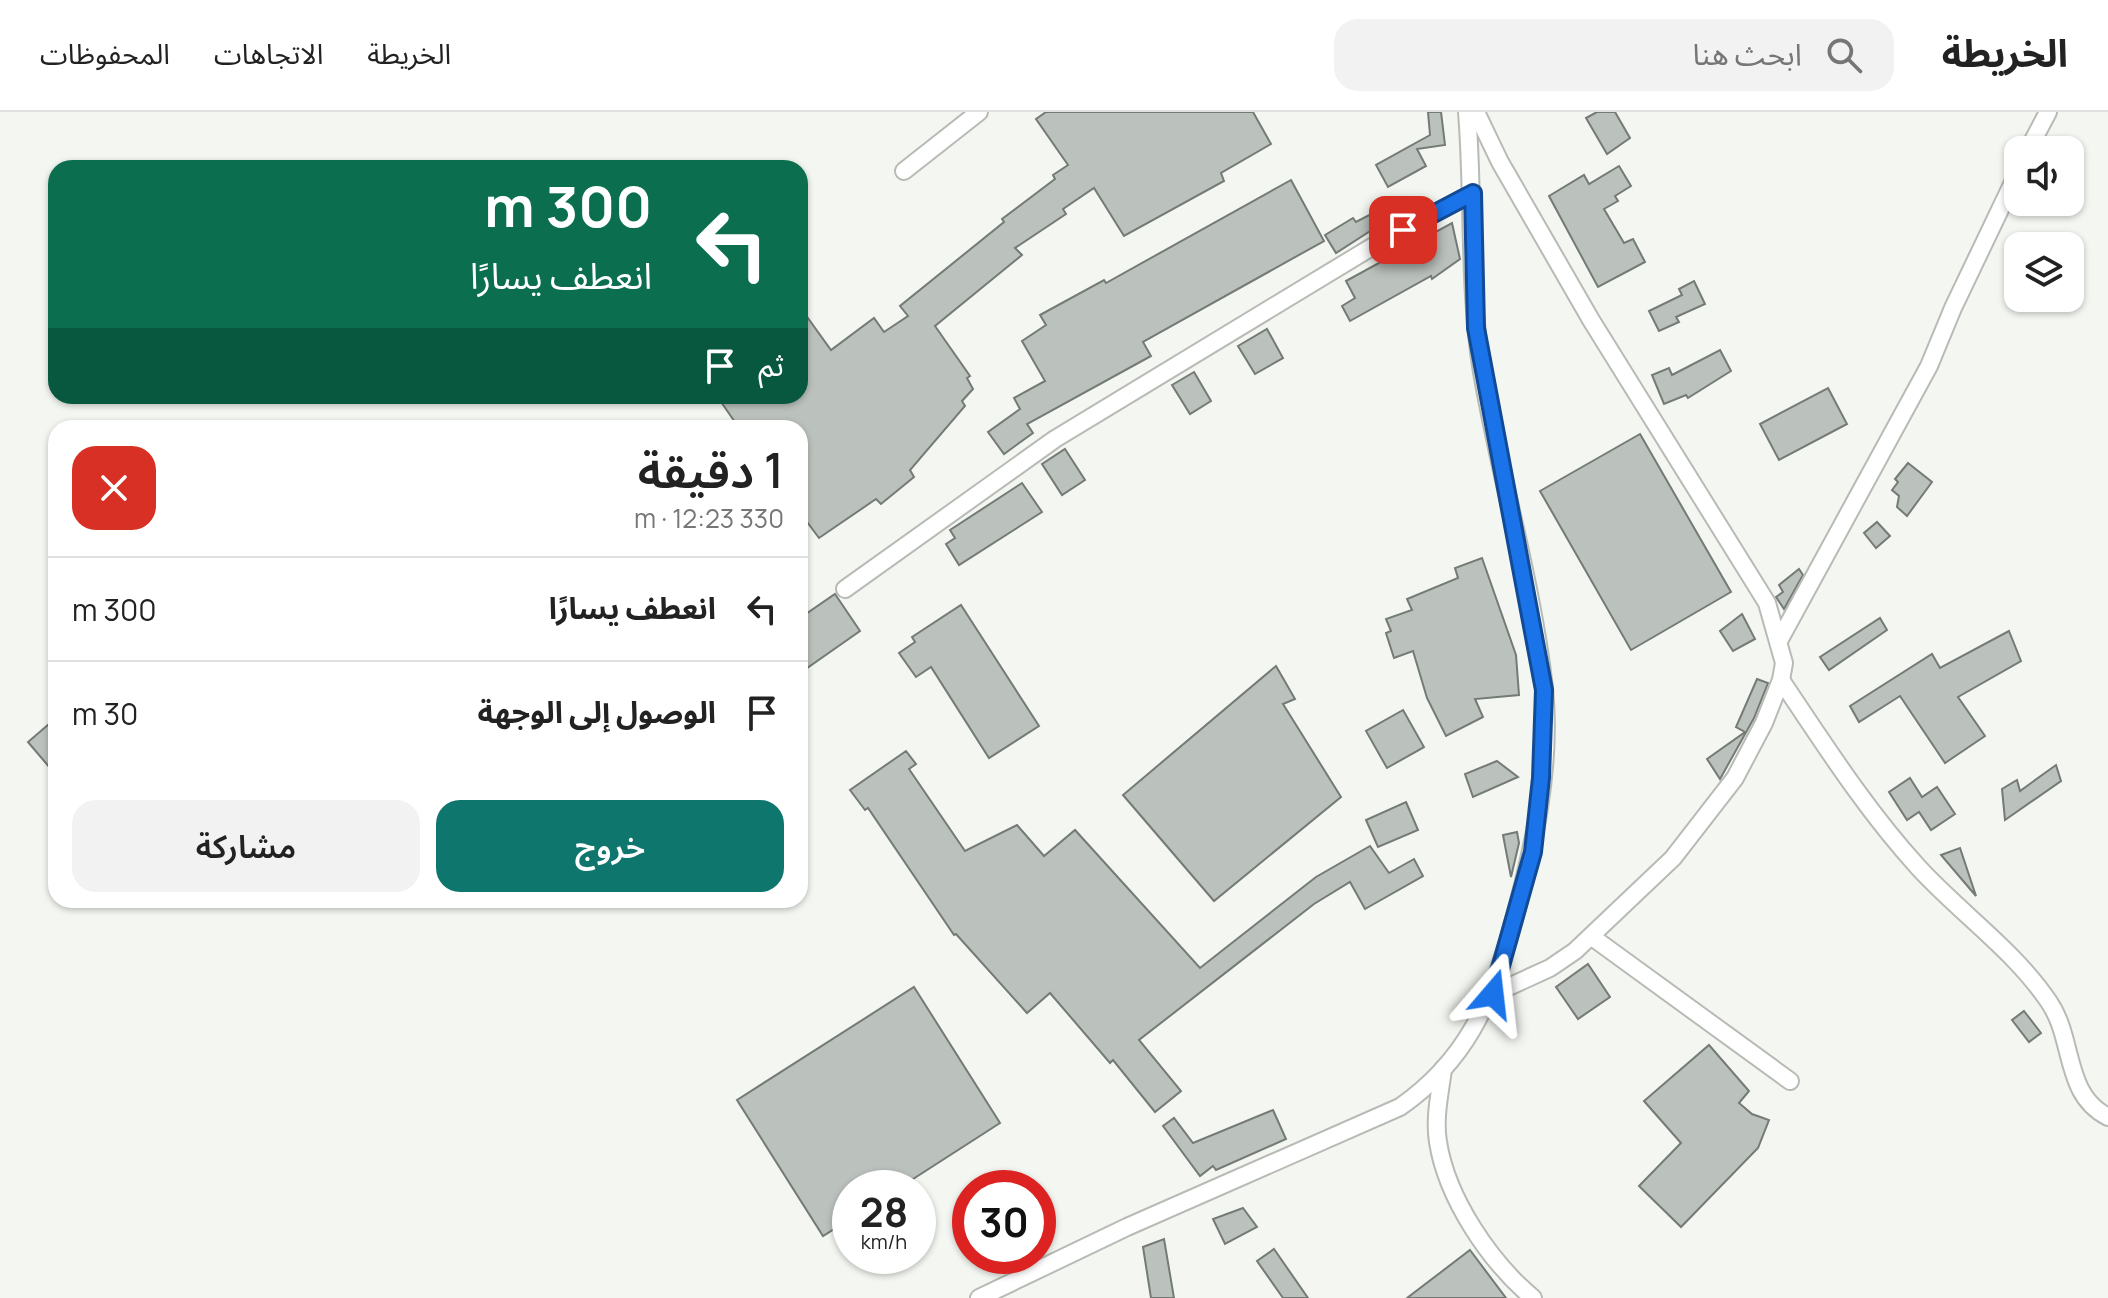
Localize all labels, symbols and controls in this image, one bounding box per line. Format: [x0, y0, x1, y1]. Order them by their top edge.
search box [1334, 19, 1894, 91]
text: الخريطة [1942, 26, 2068, 78]
text: ابحث هنا [1692, 33, 1802, 74]
icon: search [1822, 33, 1866, 77]
text: المحفوظات [40, 34, 170, 72]
text: الاتجاهات [214, 34, 323, 72]
text: الخريطة [367, 34, 451, 72]
map controls [2004, 136, 2084, 312]
button: sound [2004, 136, 2084, 216]
text: 300 m [484, 167, 652, 244]
icon: left [680, 192, 784, 296]
pin [1369, 196, 1437, 264]
icon: arrive [1381, 208, 1425, 252]
button: layers [2004, 232, 2084, 312]
text: انعطف يسارًا [470, 251, 652, 300]
icon: arrive [698, 344, 742, 388]
text: ثم [758, 344, 784, 385]
text: 1 دقيقة [638, 437, 784, 502]
button: close [72, 446, 156, 530]
text: 330 m · 12:23 [634, 500, 784, 536]
text: انعطف يسارًا [549, 587, 716, 628]
icon: left [740, 587, 784, 631]
text: 300 m [72, 589, 157, 630]
text: الوصول إلى الوجهة [477, 691, 716, 732]
icon: arrive [740, 691, 784, 735]
text: 30 m [72, 693, 138, 734]
button: مشاركة [72, 800, 420, 892]
button: خروج [436, 800, 784, 892]
position arrow [1451, 952, 1535, 1036]
speed limit sign: 30 [952, 1170, 1056, 1274]
text: 28 [860, 1184, 908, 1239]
text: km/h [861, 1228, 907, 1255]

